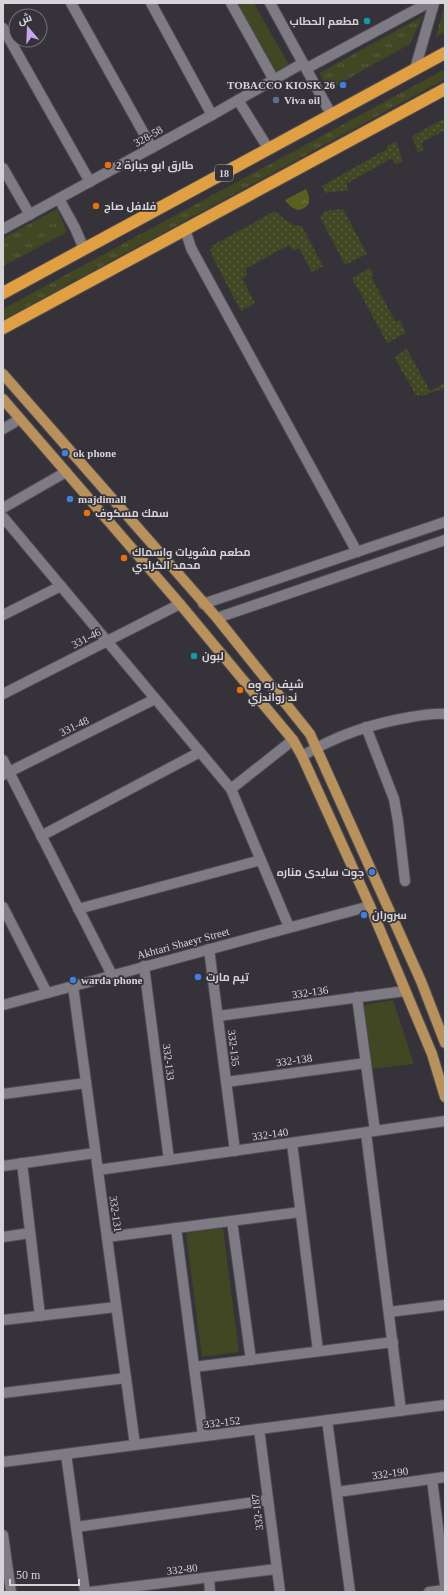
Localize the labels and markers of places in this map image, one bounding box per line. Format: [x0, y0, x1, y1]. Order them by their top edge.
place label: مطعم الحطاب [290, 15, 359, 29]
marker: مطعم الحطاب [362, 16, 372, 26]
place label: TOBACCO KIOSK 26 [227, 79, 335, 91]
marker: TOBACCO KIOSK 26 [338, 80, 348, 90]
place label: Viva oil [284, 94, 320, 106]
marker: Viva oil [271, 95, 281, 105]
place label: طارق ابو جبارة 2 [116, 159, 194, 173]
marker: طارق ابو جبارة 2 [103, 160, 113, 170]
place label: فلافل صاج [104, 200, 156, 214]
marker: فلافل صاج [91, 201, 101, 211]
place label: ok phone [73, 447, 116, 459]
marker: ok phone [60, 448, 70, 458]
place label: majdimall [78, 493, 126, 505]
marker: majdimall [65, 494, 75, 504]
place label: سمك مسكوف [95, 507, 169, 521]
marker: سمك مسكوف [82, 508, 92, 518]
place label: مطعم مشويات واسماك محمد الكرادي [132, 546, 251, 575]
marker: مطعم مشويات واسماك محمد الكرادي [119, 553, 129, 563]
place label: لبون [202, 650, 224, 664]
marker: لبون [189, 651, 199, 661]
place label: شيف ره وه ند رواندزي [248, 678, 304, 707]
marker: شيف ره وه ند رواندزي [235, 685, 245, 695]
place label: جوت سايدى مناره [277, 866, 364, 880]
marker: جوت سايدى مناره [367, 867, 377, 877]
place label: سروران [372, 909, 407, 923]
marker: سروران [359, 910, 369, 920]
place label: تيم مارت [206, 971, 250, 985]
marker: تيم مارت [193, 972, 203, 982]
place label: warda phone [81, 974, 143, 986]
marker: warda phone [68, 975, 78, 985]

